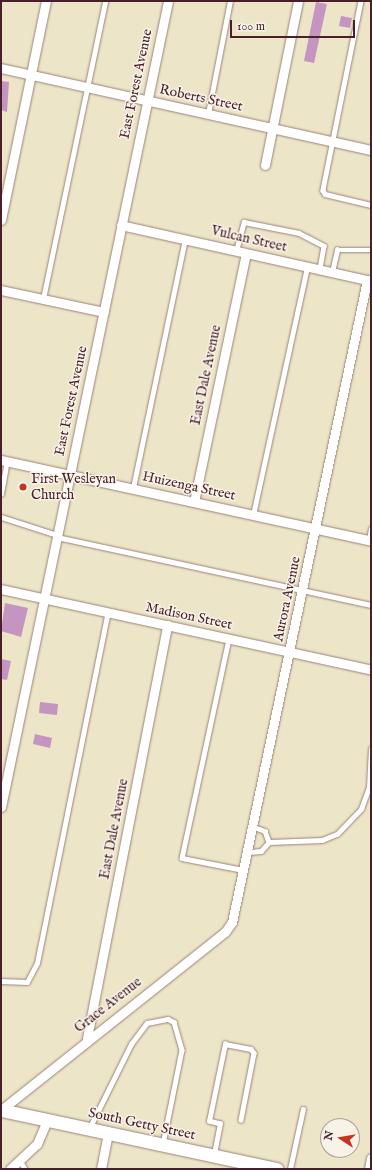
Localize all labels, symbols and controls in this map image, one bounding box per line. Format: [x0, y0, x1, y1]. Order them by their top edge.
scale bar [232, 12, 357, 38]
text: 100 m [237, 19, 265, 34]
street label: East Forest Avenue [116, 28, 156, 140]
street label: Roberts Street [158, 81, 244, 115]
street label: Vulcan Street [210, 222, 288, 256]
street label: East Dale Avenue [187, 323, 225, 427]
street label: East Forest Avenue [51, 345, 91, 457]
street label: Huizenga Street [141, 468, 237, 504]
place label: First Wesleyan Church [31, 471, 116, 504]
marker: First Wesleyan Church [18, 482, 28, 492]
street label: Aurora Avenue [270, 555, 304, 643]
street label: Madison Street [144, 599, 234, 633]
street label: East Dale Avenue [96, 777, 132, 881]
street label: Grace Avenue [71, 974, 145, 1036]
street label: South Getty Street [87, 1104, 197, 1144]
north arrow [320, 1118, 360, 1158]
text: N [321, 1130, 337, 1142]

